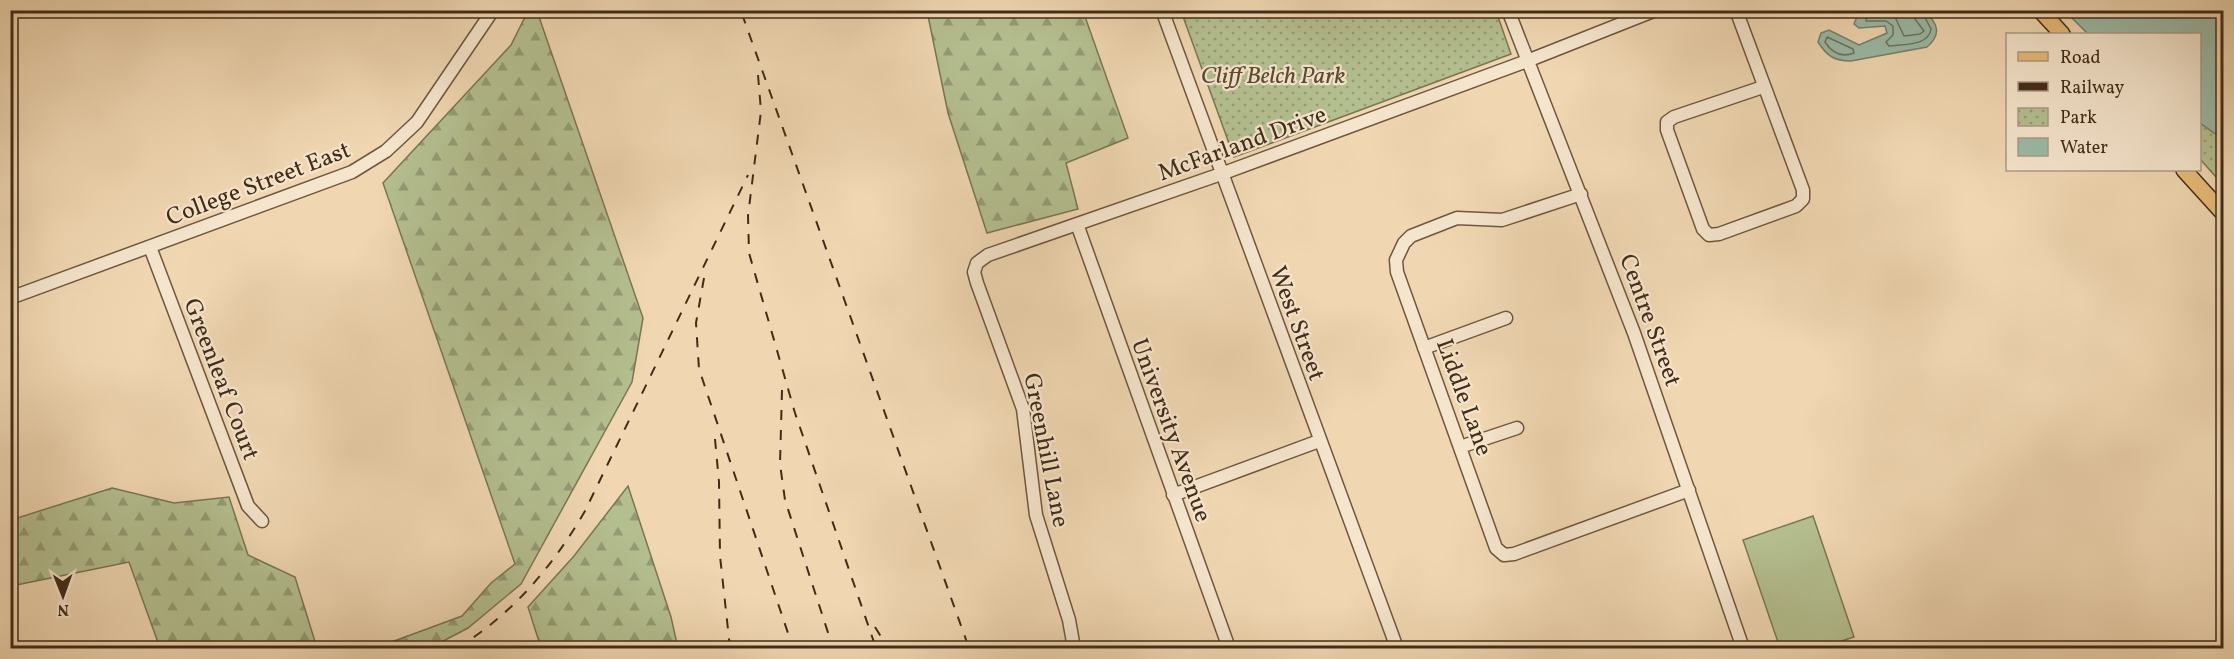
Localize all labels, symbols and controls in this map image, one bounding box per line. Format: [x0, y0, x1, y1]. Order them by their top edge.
legend [2006, 33, 2201, 171]
text: Road [2060, 46, 2101, 71]
park label: Cliff Belch Park [1201, 60, 1345, 94]
text: Railway [2060, 76, 2124, 101]
street label: McFarland Drive [1154, 99, 1332, 191]
text: Park [2060, 106, 2097, 131]
street label: College Street East [162, 134, 356, 236]
text: Water [2060, 136, 2108, 161]
street label: Centre Street [1609, 250, 1689, 392]
street label: West Street [1260, 262, 1333, 386]
street label: Greenleaf Court [174, 294, 267, 466]
street label: University Avenue [1121, 334, 1219, 527]
street label: Liddle Lane [1426, 334, 1500, 461]
street label: Greenhill Lane [1013, 370, 1077, 530]
north arrow [33, 566, 93, 626]
text: N [57, 598, 69, 620]

